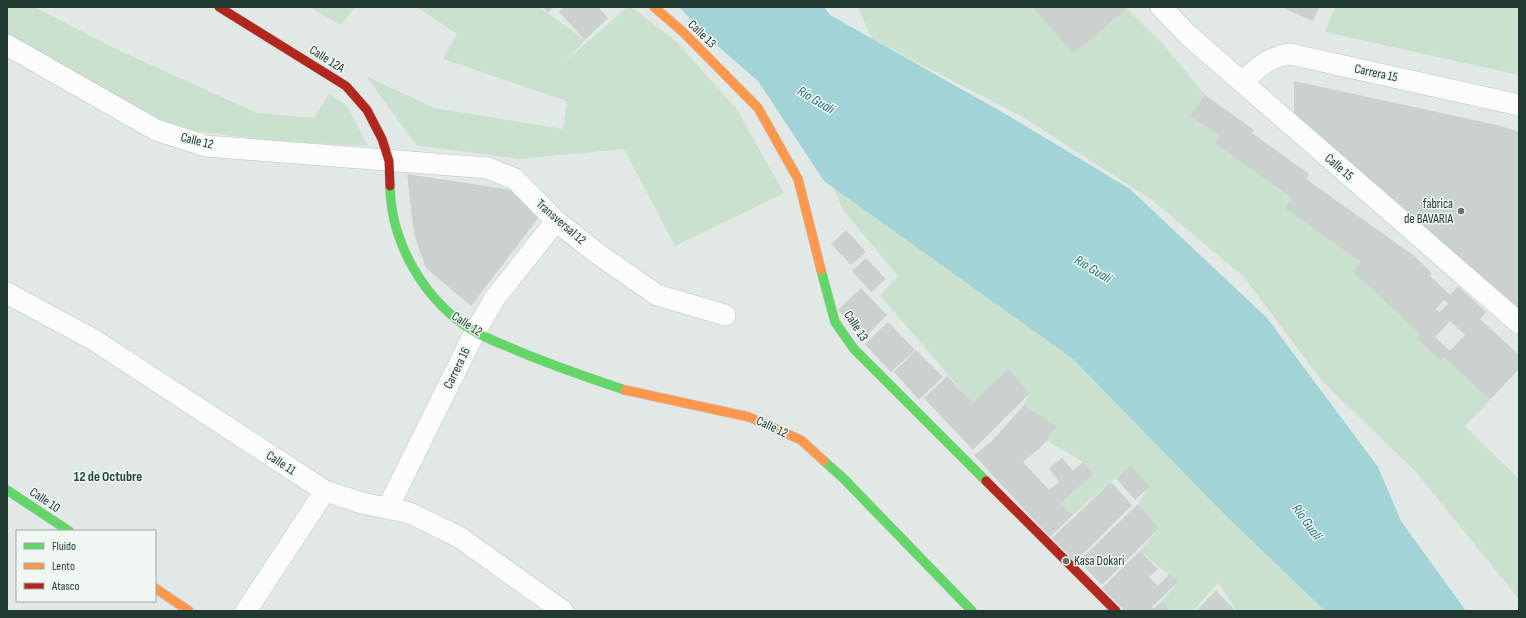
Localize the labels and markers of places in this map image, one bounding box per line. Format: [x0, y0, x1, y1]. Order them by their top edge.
place label: fabrica de BAVARIA [1404, 196, 1453, 227]
marker: fabrica de BAVARIA [1456, 206, 1466, 216]
place label: Kasa Dokari [1074, 553, 1124, 569]
marker: Kasa Dokari [1061, 556, 1071, 566]

